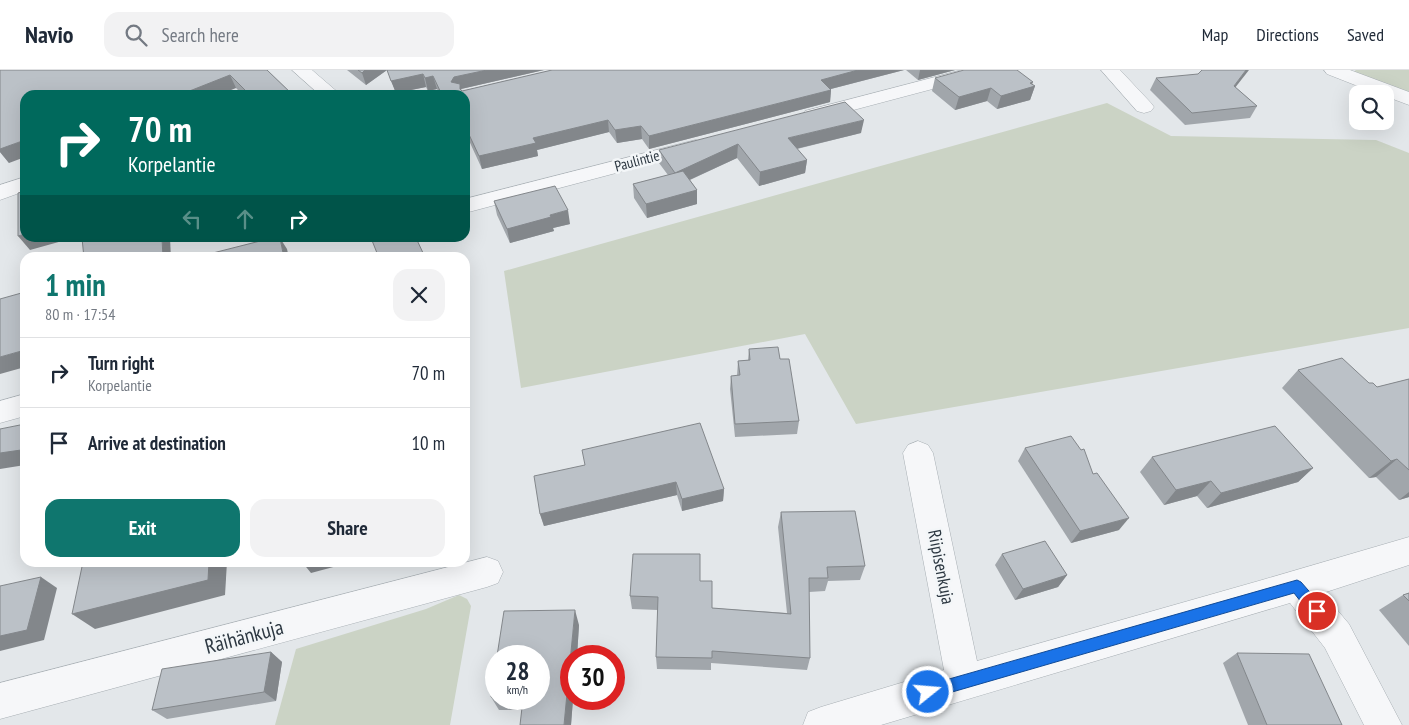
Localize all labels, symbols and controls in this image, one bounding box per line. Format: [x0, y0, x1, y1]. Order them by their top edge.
search box [104, 12, 454, 57]
text: Navio [25, 19, 74, 50]
icon: search [122, 21, 150, 49]
text: Search here [162, 23, 239, 47]
text: Map [1202, 23, 1228, 46]
text: Directions [1256, 23, 1319, 46]
text: Saved [1347, 23, 1384, 46]
map controls [1349, 85, 1394, 130]
button: search [1349, 85, 1394, 130]
text: 70 m [128, 106, 192, 152]
icon: right [45, 110, 110, 175]
street label: Paulintie [612, 145, 661, 176]
text: Korpelantie [128, 150, 216, 178]
icon: left [178, 205, 206, 233]
icon: ahead [231, 205, 259, 233]
icon: right [284, 205, 312, 233]
text: 1 min [45, 265, 106, 304]
button: close [393, 269, 445, 321]
text: 80 m · 17:54 [45, 304, 116, 324]
text: Turn right [88, 351, 154, 375]
icon: right [45, 359, 73, 387]
text: 70 m [412, 361, 445, 385]
text: Korpelantie [88, 375, 152, 395]
icon: arrive [45, 429, 73, 457]
text: Arrive at destination [88, 431, 226, 455]
text: 10 m [412, 431, 445, 455]
button: Exit [45, 499, 240, 557]
button: Share [250, 499, 445, 557]
street label: Riipisenkuja [923, 528, 960, 606]
pin [1296, 590, 1338, 632]
icon: arrive [1303, 597, 1331, 625]
street label: Räihänkuja [202, 613, 286, 660]
speed limit sign: 30 [560, 645, 625, 710]
text: 28 [506, 655, 529, 687]
position arrow [901, 665, 953, 717]
text: km/h [507, 682, 528, 697]

